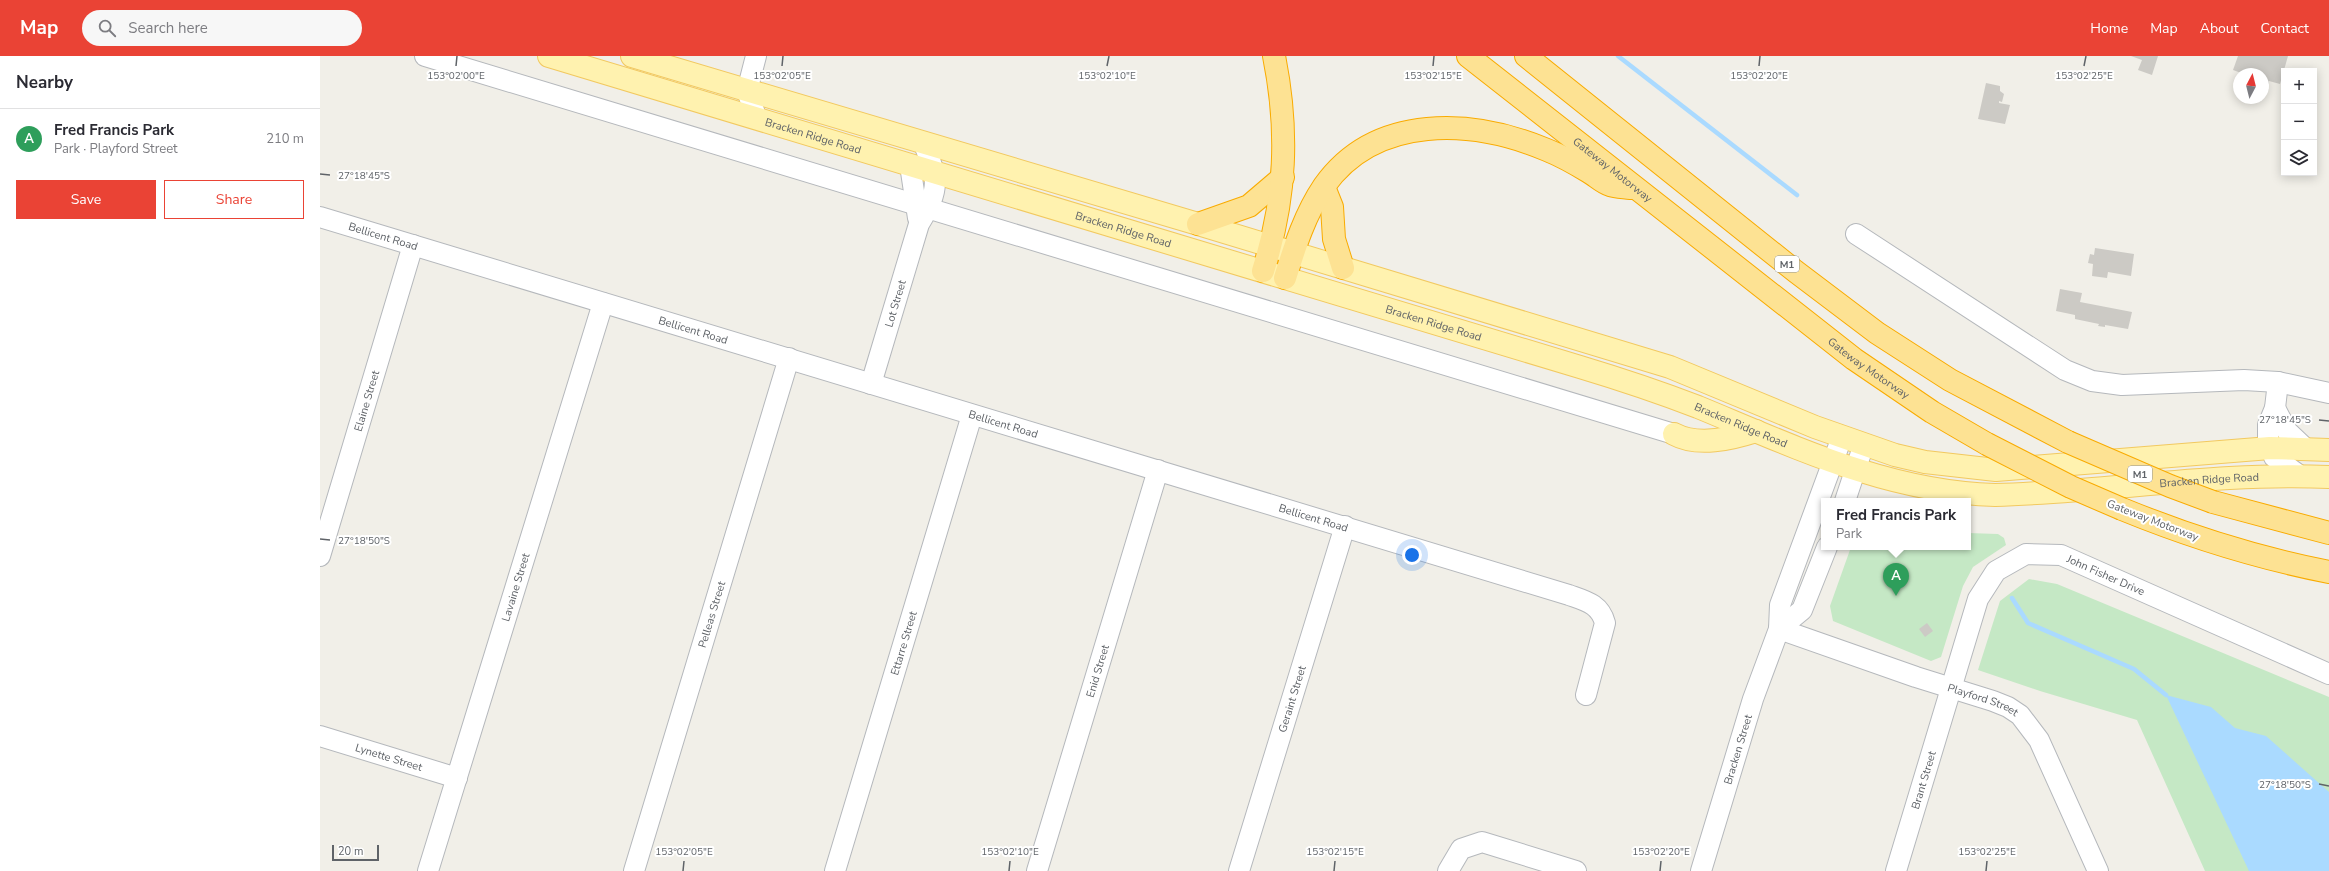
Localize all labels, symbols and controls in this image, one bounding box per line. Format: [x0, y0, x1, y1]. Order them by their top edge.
search box [82, 10, 362, 46]
text: Map [20, 15, 58, 41]
icon: search [96, 17, 118, 39]
text: Search here [128, 18, 208, 38]
text: Home [2090, 19, 2128, 38]
text: Map [2150, 19, 2178, 38]
text: About [2200, 19, 2239, 38]
text: Contact [2261, 19, 2309, 38]
north arrow [2233, 68, 2269, 104]
map controls [2281, 68, 2317, 176]
button: + [2281, 68, 2317, 104]
text: 153°02'00"E [427, 69, 485, 83]
text: 153°02'05"E [753, 69, 811, 83]
text: 153°02'10"E [1078, 69, 1136, 83]
text: 153°02'15"E [1404, 69, 1462, 83]
text: 153°02'20"E [1730, 69, 1788, 83]
text: 153°02'25"E [2055, 69, 2113, 83]
text: Nearby [16, 71, 73, 94]
button: − [2281, 104, 2317, 140]
street label: Bracken Ridge Road [763, 115, 863, 158]
text: Fred Francis Park [54, 120, 174, 140]
text: A [24, 130, 34, 148]
text: 210 m [266, 130, 304, 148]
street label: Gateway Motorway [1570, 134, 1656, 206]
text: Park · Playford Street [54, 140, 178, 158]
button: layers [2281, 140, 2317, 176]
text: 27°18'45"S [338, 169, 390, 183]
button: Save [16, 180, 156, 219]
button: Share [164, 180, 304, 219]
street label: Bracken Ridge Road [1073, 208, 1173, 251]
street label: Bellicent Road [346, 219, 420, 254]
road number: M1 [1775, 256, 1799, 272]
street label: Lot Street [881, 278, 910, 329]
street label: Bracken Ridge Road [1384, 302, 1483, 345]
street label: Bellicent Road [657, 313, 730, 348]
street label: Gateway Motorway [1824, 334, 1913, 403]
street label: Elaine Street [351, 368, 383, 433]
street label: Bracken Ridge Road [1692, 399, 1790, 451]
street label: Bellicent Road [967, 407, 1040, 442]
text: 27°18'45"S [2259, 413, 2311, 427]
road number: M1 [2128, 466, 2152, 482]
street label: Bracken Ridge Road [2159, 470, 2259, 491]
street label: Gateway Motorway [2105, 496, 2201, 545]
popup [1821, 498, 1971, 550]
street label: Bellicent Road [1277, 501, 1350, 536]
text: Fred Francis Park [1836, 505, 1956, 525]
text: Park [1836, 525, 1862, 543]
text: 27°18'50"S [338, 534, 390, 548]
your location [1402, 545, 1422, 565]
street label: Lavaine Street [498, 551, 534, 623]
street label: John Fisher Drive [2063, 551, 2147, 599]
pin: A [1883, 563, 1909, 596]
street label: Pelleas Street [695, 579, 729, 650]
street label: Ettarre Street [887, 609, 921, 677]
street label: Enid Street [1083, 643, 1113, 699]
street label: Geraint Street [1275, 664, 1310, 734]
street label: Playford Street [1946, 680, 2021, 720]
street label: Bracken Street [1721, 713, 1756, 787]
street label: Lynette Street [353, 740, 424, 775]
street label: Brant Street [1908, 749, 1940, 811]
text: 27°18'50"S [2259, 778, 2311, 792]
scale bar [332, 843, 379, 862]
text: 20 m [338, 844, 363, 859]
text: 153°02'05"E [655, 845, 713, 859]
text: 153°02'10"E [981, 845, 1039, 859]
text: 153°02'15"E [1306, 845, 1364, 859]
text: 153°02'20"E [1632, 845, 1690, 859]
text: 153°02'25"E [1958, 845, 2016, 859]

